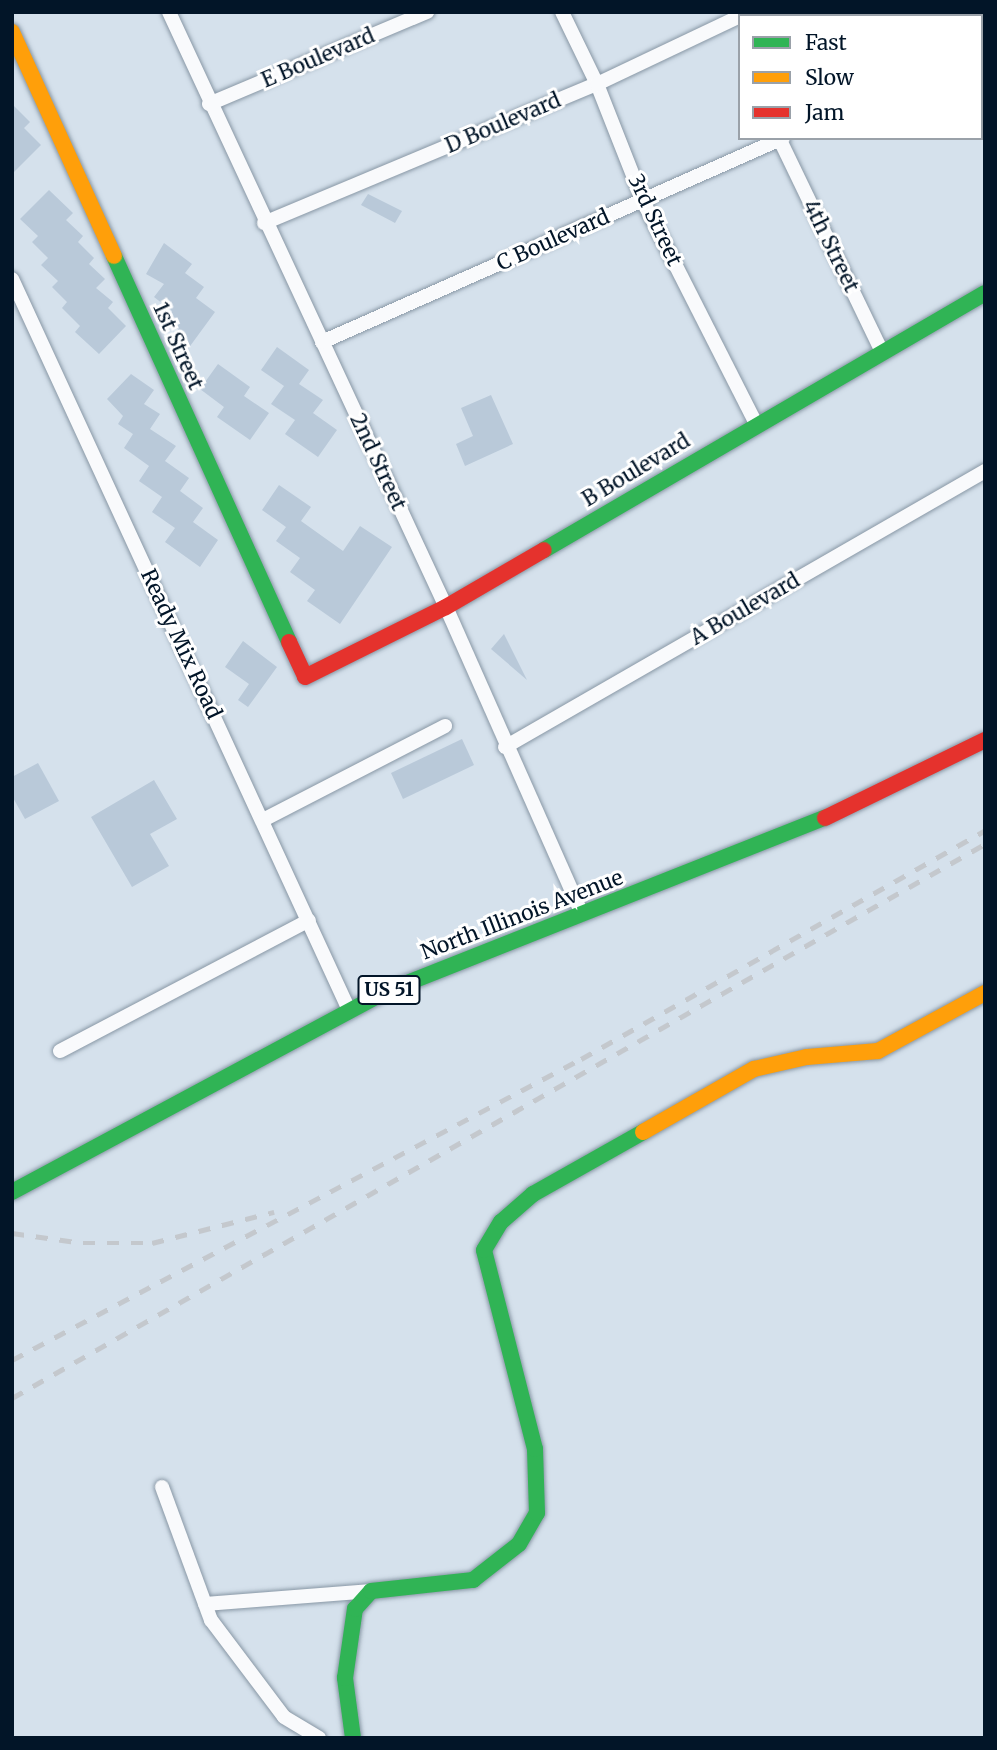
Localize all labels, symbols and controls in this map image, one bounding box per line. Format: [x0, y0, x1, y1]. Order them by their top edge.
legend [738, 14, 983, 140]
street label: E Boulevard [258, 23, 378, 93]
text: Fast [805, 29, 847, 56]
text: Slow [805, 64, 854, 91]
street label: D Boulevard [442, 87, 564, 159]
text: Jam [805, 99, 844, 126]
street label: 3rd Street [623, 170, 687, 270]
street label: 4th Street [798, 196, 864, 296]
street label: C Boulevard [493, 204, 613, 276]
street label: 1st Street [148, 298, 208, 394]
street label: 2nd Street [345, 410, 411, 514]
street label: B Boulevard [578, 428, 694, 512]
street label: Ready Mix Road [135, 565, 227, 723]
street label: A Boulevard [686, 568, 804, 650]
street label: North Illinois Avenue [418, 865, 626, 965]
road number: US 51 [358, 974, 420, 1006]

